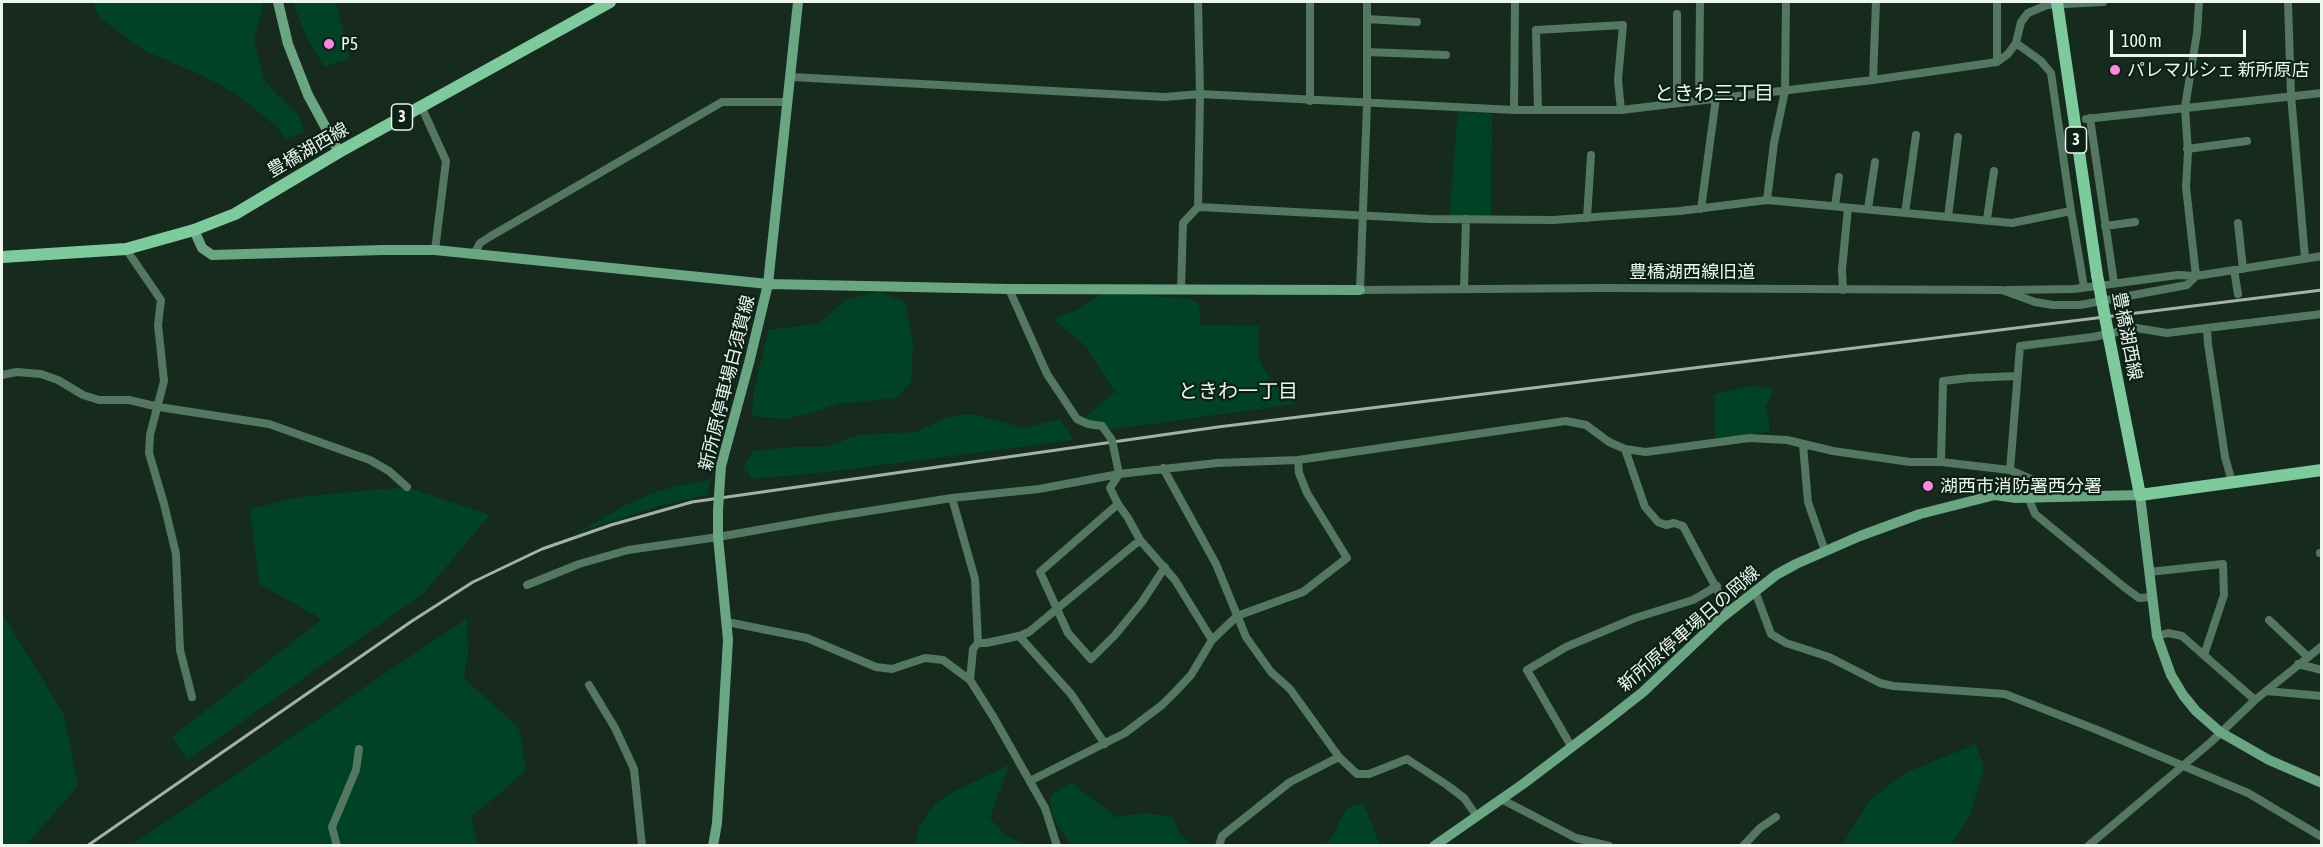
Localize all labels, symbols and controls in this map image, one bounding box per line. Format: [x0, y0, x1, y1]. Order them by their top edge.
scale bar [2113, 18, 2250, 56]
text: 100 m [2121, 30, 2162, 51]
place label: P5 [341, 33, 358, 55]
marker: P5 [322, 37, 336, 51]
place label: パレマルシェ 新所原店 [2127, 59, 2309, 81]
marker: パレマルシェ 新所原店 [2108, 63, 2122, 77]
district label: ときわ三丁目 [1654, 82, 1774, 106]
road number: 3 [392, 104, 412, 130]
street label: 豊橋湖西線 [264, 118, 352, 182]
road number: 3 [2066, 127, 2086, 153]
street label: 豊橋湖西線旧道 [1629, 261, 1755, 283]
street label: 豊橋湖西線 [2108, 290, 2146, 382]
street label: 新所原停車場白須賀線 [695, 293, 759, 473]
district label: ときわ一丁目 [1178, 380, 1298, 404]
place label: 湖西市消防署西分署 [1940, 475, 2102, 497]
marker: 湖西市消防署西分署 [1921, 479, 1935, 493]
street label: 新所原停車場日の岡線 [1614, 562, 1764, 696]

